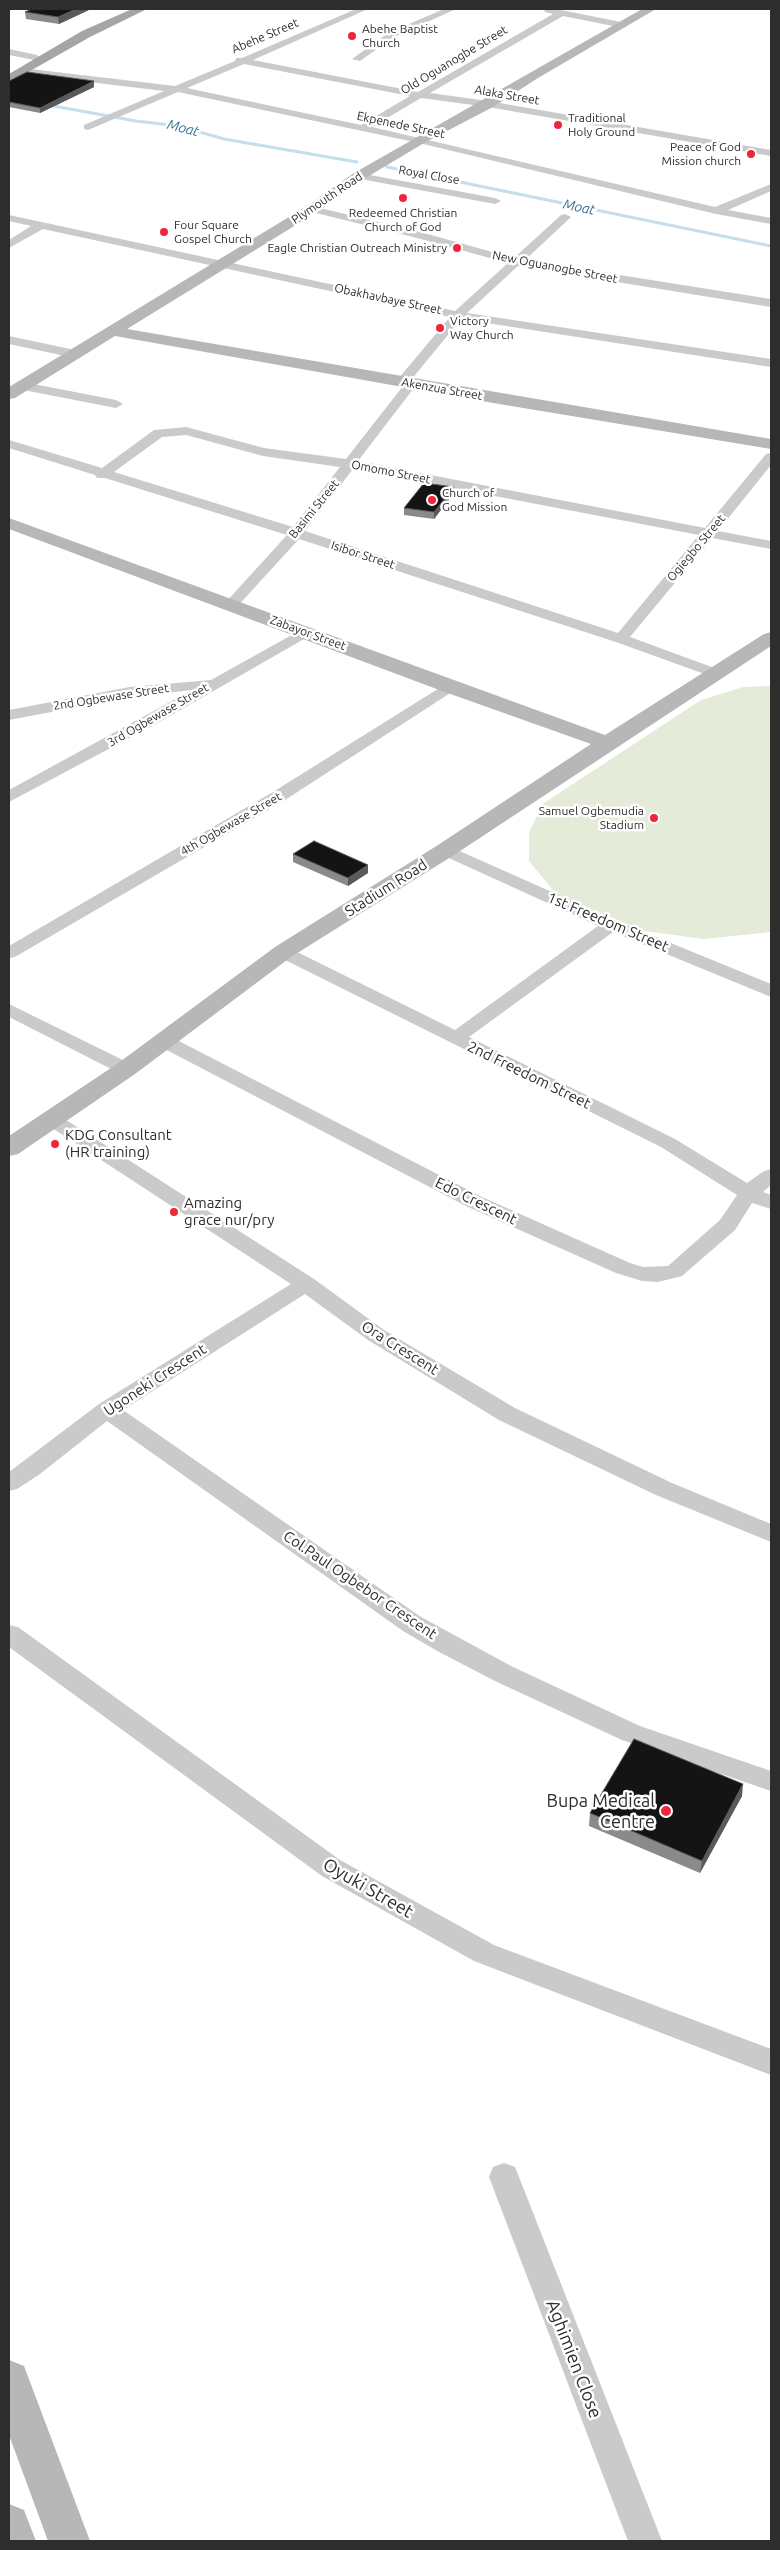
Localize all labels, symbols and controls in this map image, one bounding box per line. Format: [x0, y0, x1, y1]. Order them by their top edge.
street label: Abehe Street [229, 15, 301, 57]
place label: Abehe Baptist Church [362, 22, 438, 50]
street label: Old Oguanogbe Street [398, 22, 510, 98]
marker: Abehe Baptist Church [346, 30, 358, 42]
street label: Alaka Street [473, 82, 541, 108]
street label: Ekpenede Street [356, 109, 446, 141]
place label: Traditional Holy Ground [568, 111, 635, 139]
water label: Moat [165, 116, 201, 140]
marker: Traditional Holy Ground [552, 119, 564, 131]
place label: Peace of God Mission church [661, 140, 741, 168]
marker: Peace of God Mission church [745, 148, 757, 160]
street label: Royal Close [397, 163, 461, 187]
street label: Plymouth Road [289, 169, 365, 227]
marker: Redeemed Christian Church of God [397, 192, 409, 204]
water label: Moat [561, 195, 597, 219]
place label: Redeemed Christian Church of God [349, 206, 457, 234]
place label: Four Square Gospel Church [174, 218, 252, 246]
marker: Four Square Gospel Church [158, 226, 170, 238]
place label: Eagle Christian Outreach Ministry [267, 241, 447, 255]
marker: Eagle Christian Outreach Ministry [451, 242, 463, 254]
street label: New Oguanogbe Street [491, 248, 619, 286]
street label: Obakhavbaye Street [333, 281, 443, 317]
place label: Victory Way Church [450, 314, 514, 342]
marker: Victory Way Church [434, 322, 446, 334]
street label: Akenzua Street [400, 375, 484, 403]
street label: Omomo Street [350, 457, 432, 487]
street label: Basimi Street [286, 477, 342, 541]
place label: Church of God Mission [442, 486, 507, 514]
marker: Church of God Mission [426, 494, 438, 506]
street label: Ogiegbo Street [664, 512, 728, 584]
street label: Isibor Street [329, 538, 397, 572]
street label: Zabayor Street [268, 613, 348, 653]
street label: 3rd Ogbewase Street [105, 680, 211, 750]
street label: 2nd Ogbewase Street [52, 681, 170, 713]
street label: 4th Ogbewase Street [178, 789, 284, 859]
place label: Samuel Ogbemudia Stadium [539, 804, 644, 832]
marker: Samuel Ogbemudia Stadium [648, 812, 660, 824]
street label: Stadium Road [342, 856, 430, 920]
street label: 1st Freedom Street [545, 888, 671, 956]
street label: 2nd Freedom Street [464, 1037, 594, 1113]
place label: KDG Consultant (HR training) [65, 1126, 172, 1161]
marker: KDG Consultant (HR training) [49, 1138, 61, 1150]
street label: Edo Crescent [432, 1173, 520, 1229]
place label: Amazing grace nur/pry [184, 1194, 274, 1229]
marker: Amazing grace nur/pry [168, 1206, 180, 1218]
street label: Ora Crescent [358, 1317, 442, 1379]
street label: Ugoneki Crescent [100, 1340, 210, 1420]
street label: Col.Paul Ogbebor Crescent [280, 1527, 440, 1643]
place label: Bupa Medical Centre [547, 1790, 655, 1832]
marker: Bupa Medical Centre [659, 1804, 673, 1818]
street label: Oyuki Street [319, 1853, 417, 1923]
street label: Aghimien Close [542, 2297, 606, 2421]

